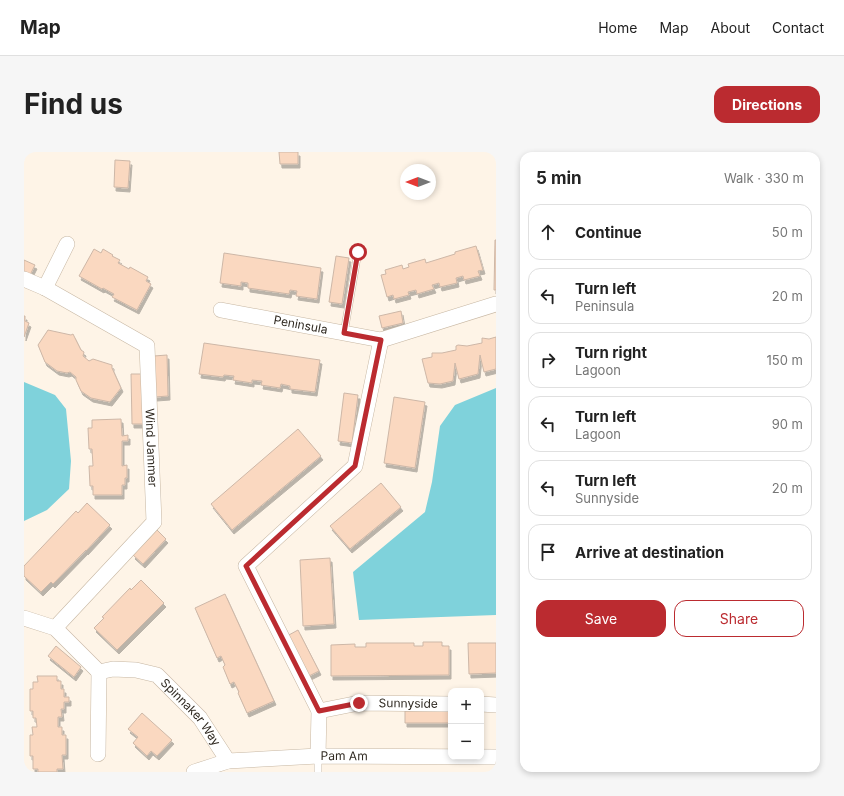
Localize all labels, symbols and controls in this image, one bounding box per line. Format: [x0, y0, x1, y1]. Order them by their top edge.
text: Map [20, 16, 61, 39]
text: Home [598, 19, 637, 36]
text: Map [659, 19, 689, 36]
text: About [711, 19, 750, 36]
text: Contact [772, 19, 824, 36]
button: Directions [714, 86, 820, 123]
text: Find us [24, 87, 123, 121]
north arrow [400, 164, 436, 200]
text: 5 min [536, 168, 582, 188]
text: Walk · 330 m [724, 170, 804, 186]
icon: ahead [537, 221, 559, 243]
text: Continue [575, 223, 642, 242]
text: 50 m [772, 224, 803, 240]
route start [349, 243, 367, 261]
text: Turn left [575, 279, 636, 298]
icon: left [537, 285, 559, 307]
text: 20 m [772, 288, 803, 304]
text: Peninsula [575, 298, 634, 314]
street label: Peninsula [272, 312, 329, 337]
text: Turn right [575, 343, 647, 362]
icon: right [537, 349, 559, 371]
text: 150 m [767, 352, 803, 368]
text: Lagoon [575, 362, 621, 378]
text: Turn left [575, 407, 636, 426]
street label: Wind Jammer [142, 408, 161, 488]
icon: left [537, 413, 559, 435]
text: 90 m [772, 416, 803, 432]
text: Lagoon [575, 426, 621, 442]
text: Turn left [575, 471, 636, 490]
icon: left [537, 477, 559, 499]
text: 20 m [772, 480, 803, 496]
text: Sunnyside [575, 490, 639, 506]
icon: arrive [537, 541, 559, 563]
text: Arrive at destination [575, 543, 724, 562]
button: Save [536, 600, 666, 637]
button: Share [674, 600, 804, 637]
street label: Spinnaker Way [158, 675, 224, 749]
map controls [448, 688, 484, 760]
button: + [448, 688, 484, 724]
route end [350, 694, 368, 712]
street label: Sunnyside [379, 695, 438, 711]
button: − [448, 724, 484, 760]
street label: Pam Am [321, 748, 368, 763]

